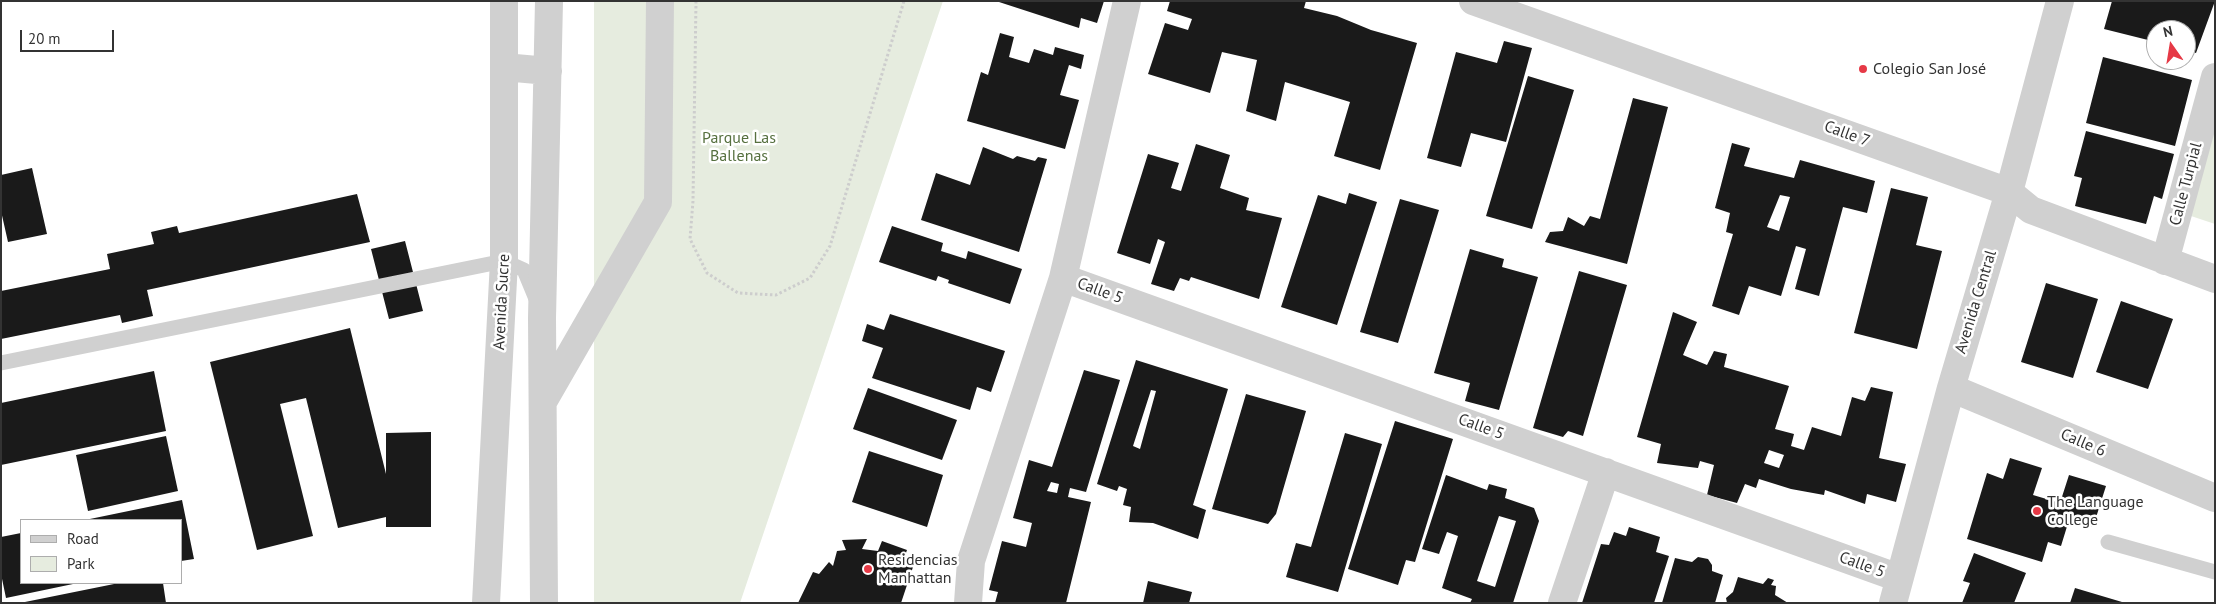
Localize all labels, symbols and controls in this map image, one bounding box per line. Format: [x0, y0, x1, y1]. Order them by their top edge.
scale bar [22, 20, 116, 52]
north arrow [2146, 20, 2196, 70]
text: N [2161, 22, 2174, 41]
text: 20 m [28, 29, 61, 48]
place label: Colegio San José [1873, 59, 1986, 79]
marker: Colegio San José [1857, 63, 1869, 75]
street label: Calle 7 [1822, 117, 1872, 151]
park label: Parque Las Ballenas [702, 128, 776, 166]
street label: Calle Turpial [2166, 140, 2206, 228]
street label: Avenida Central [1951, 248, 2001, 356]
street label: Avenida Sucre [490, 253, 514, 351]
street label: Calle 5 [1075, 274, 1125, 308]
street label: Calle 5 [1456, 410, 1506, 444]
street label: Calle 6 [2057, 425, 2109, 461]
place label: The Language College [2047, 492, 2144, 530]
marker: The Language College [2031, 505, 2043, 517]
legend [20, 519, 182, 584]
text: Road [67, 529, 99, 548]
street label: Calle 5 [1837, 548, 1887, 582]
place label: Residencias Manhattan [878, 550, 958, 588]
text: Park [67, 554, 95, 573]
marker: Residencias Manhattan [862, 563, 874, 575]

